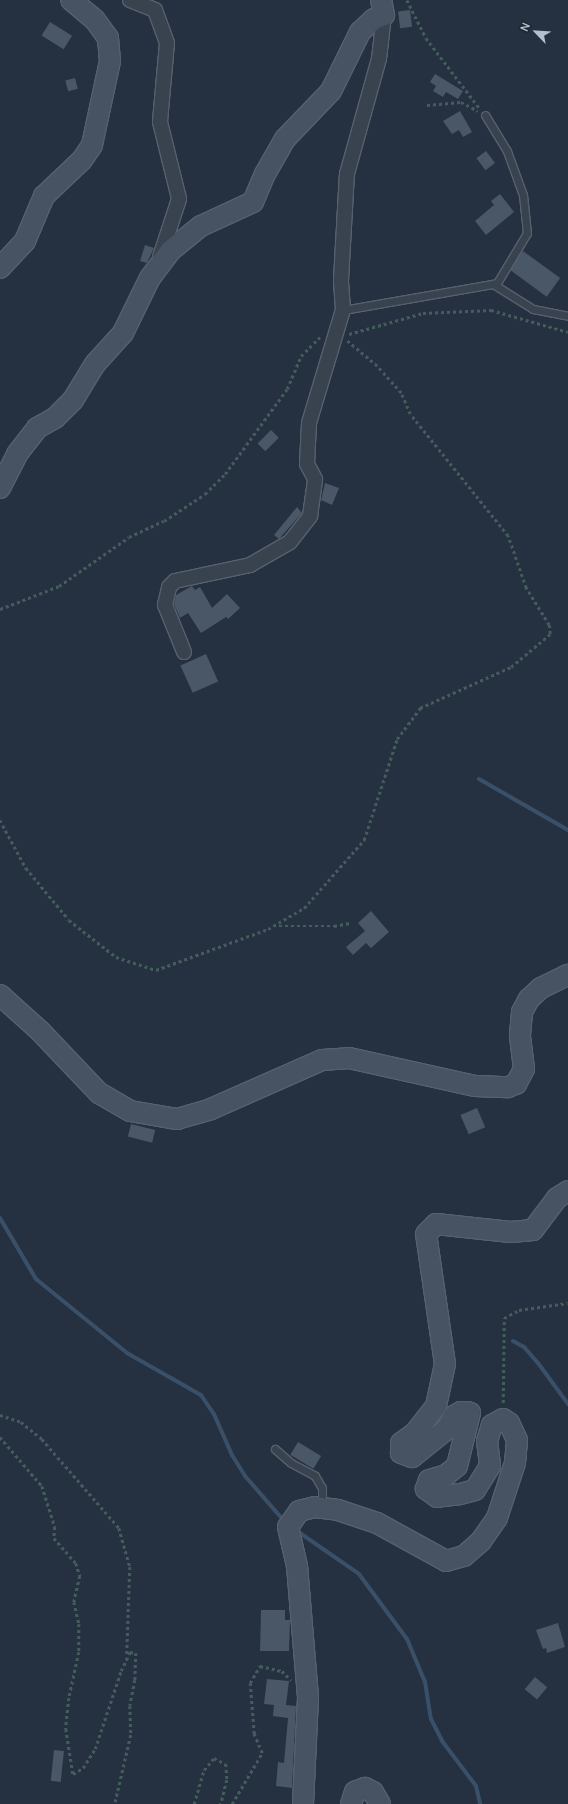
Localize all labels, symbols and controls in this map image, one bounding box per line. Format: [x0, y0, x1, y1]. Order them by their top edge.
north arrow [516, 12, 556, 52]
text: N [516, 20, 533, 33]

